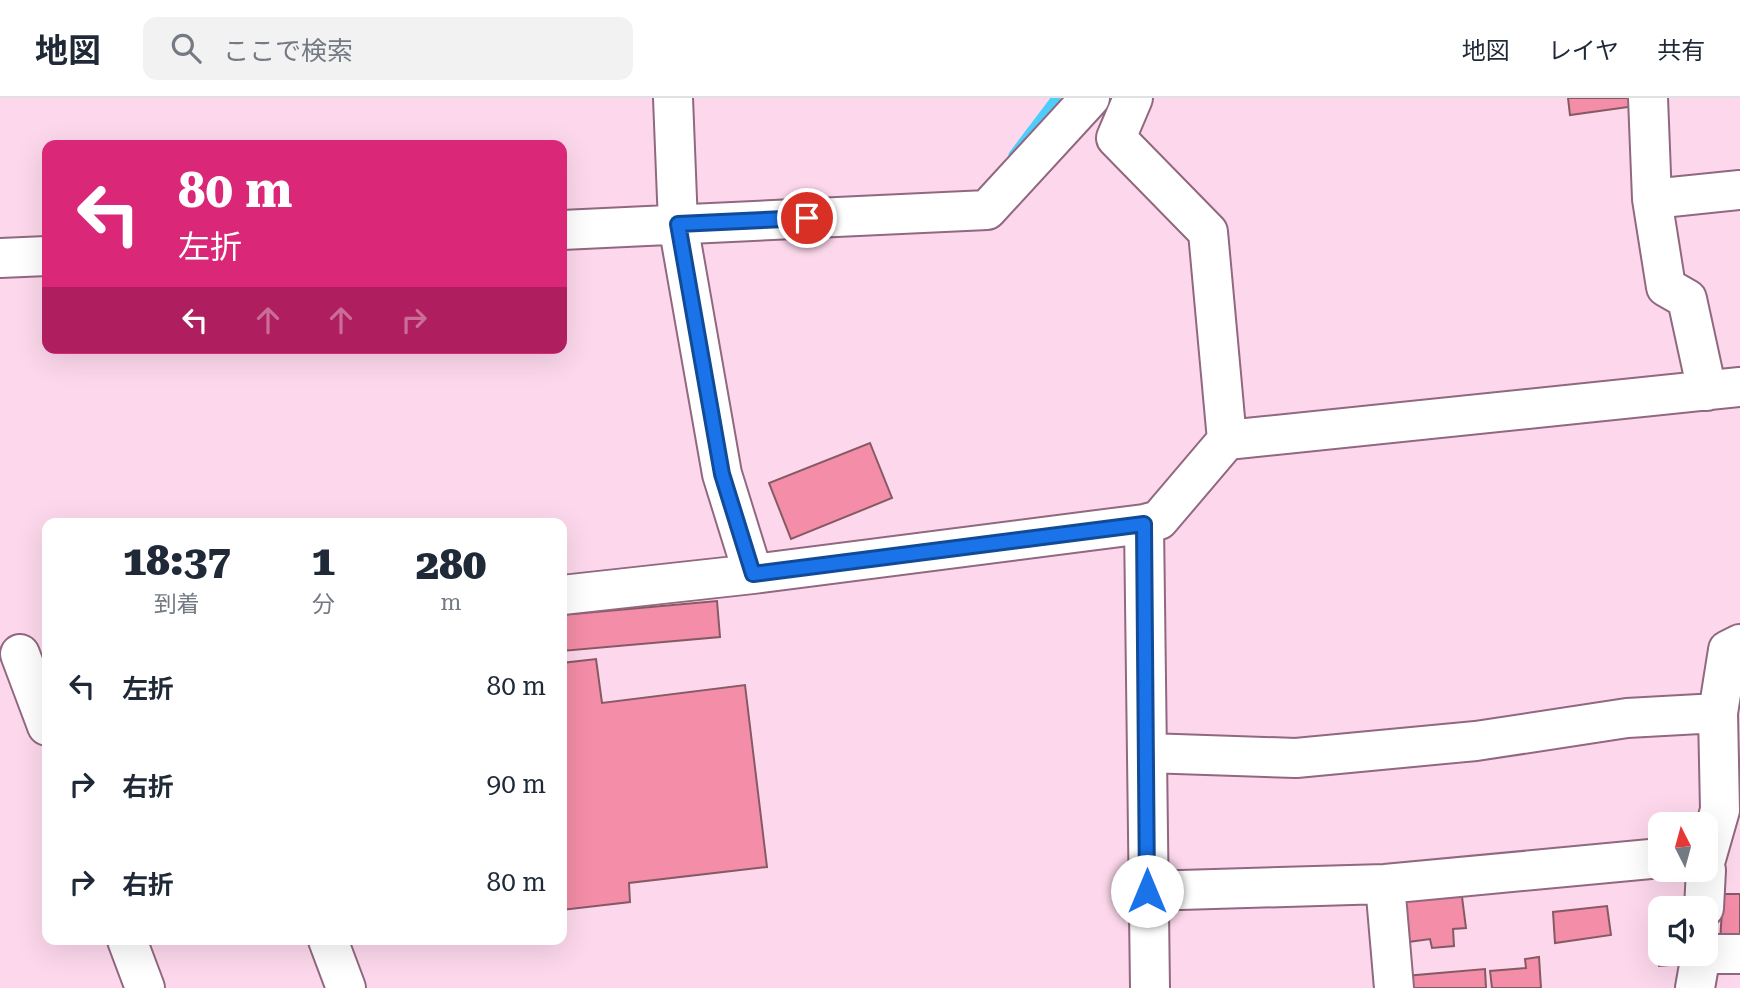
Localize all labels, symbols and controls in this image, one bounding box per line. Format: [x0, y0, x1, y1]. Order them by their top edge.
search box [143, 17, 633, 80]
icon: search [167, 29, 205, 67]
text: 地図 [35, 31, 101, 70]
text: ここで検索 [223, 36, 353, 66]
text: 地図 [1462, 37, 1510, 65]
text: レイヤ [1548, 37, 1619, 65]
text: 共有 [1657, 37, 1705, 65]
text: 80 m [178, 162, 293, 219]
icon: left [63, 168, 154, 259]
pin [777, 188, 837, 248]
icon: arrive [788, 199, 826, 237]
text: 左折 [178, 228, 242, 266]
icon: left [176, 301, 214, 339]
icon: ahead [249, 301, 287, 339]
icon: ahead [322, 301, 360, 339]
icon: right [395, 301, 433, 339]
text: 18:37 [123, 536, 231, 585]
text: 1 [311, 536, 335, 585]
text: 280 [416, 540, 486, 589]
text: m [441, 589, 461, 616]
text: 到着 [154, 591, 200, 618]
text: 分 [312, 591, 335, 618]
icon: left [63, 667, 101, 705]
text: 80 m [487, 671, 546, 701]
text: 左折 [122, 674, 174, 704]
icon: right [63, 765, 101, 803]
text: 90 m [487, 769, 546, 799]
text: 右折 [122, 772, 174, 802]
north arrow [1648, 812, 1718, 882]
map controls [1648, 812, 1718, 966]
position arrow [1110, 854, 1184, 928]
icon: right [63, 863, 101, 901]
text: 80 m [487, 867, 546, 897]
text: 右折 [122, 870, 174, 900]
button: sound [1648, 896, 1718, 966]

